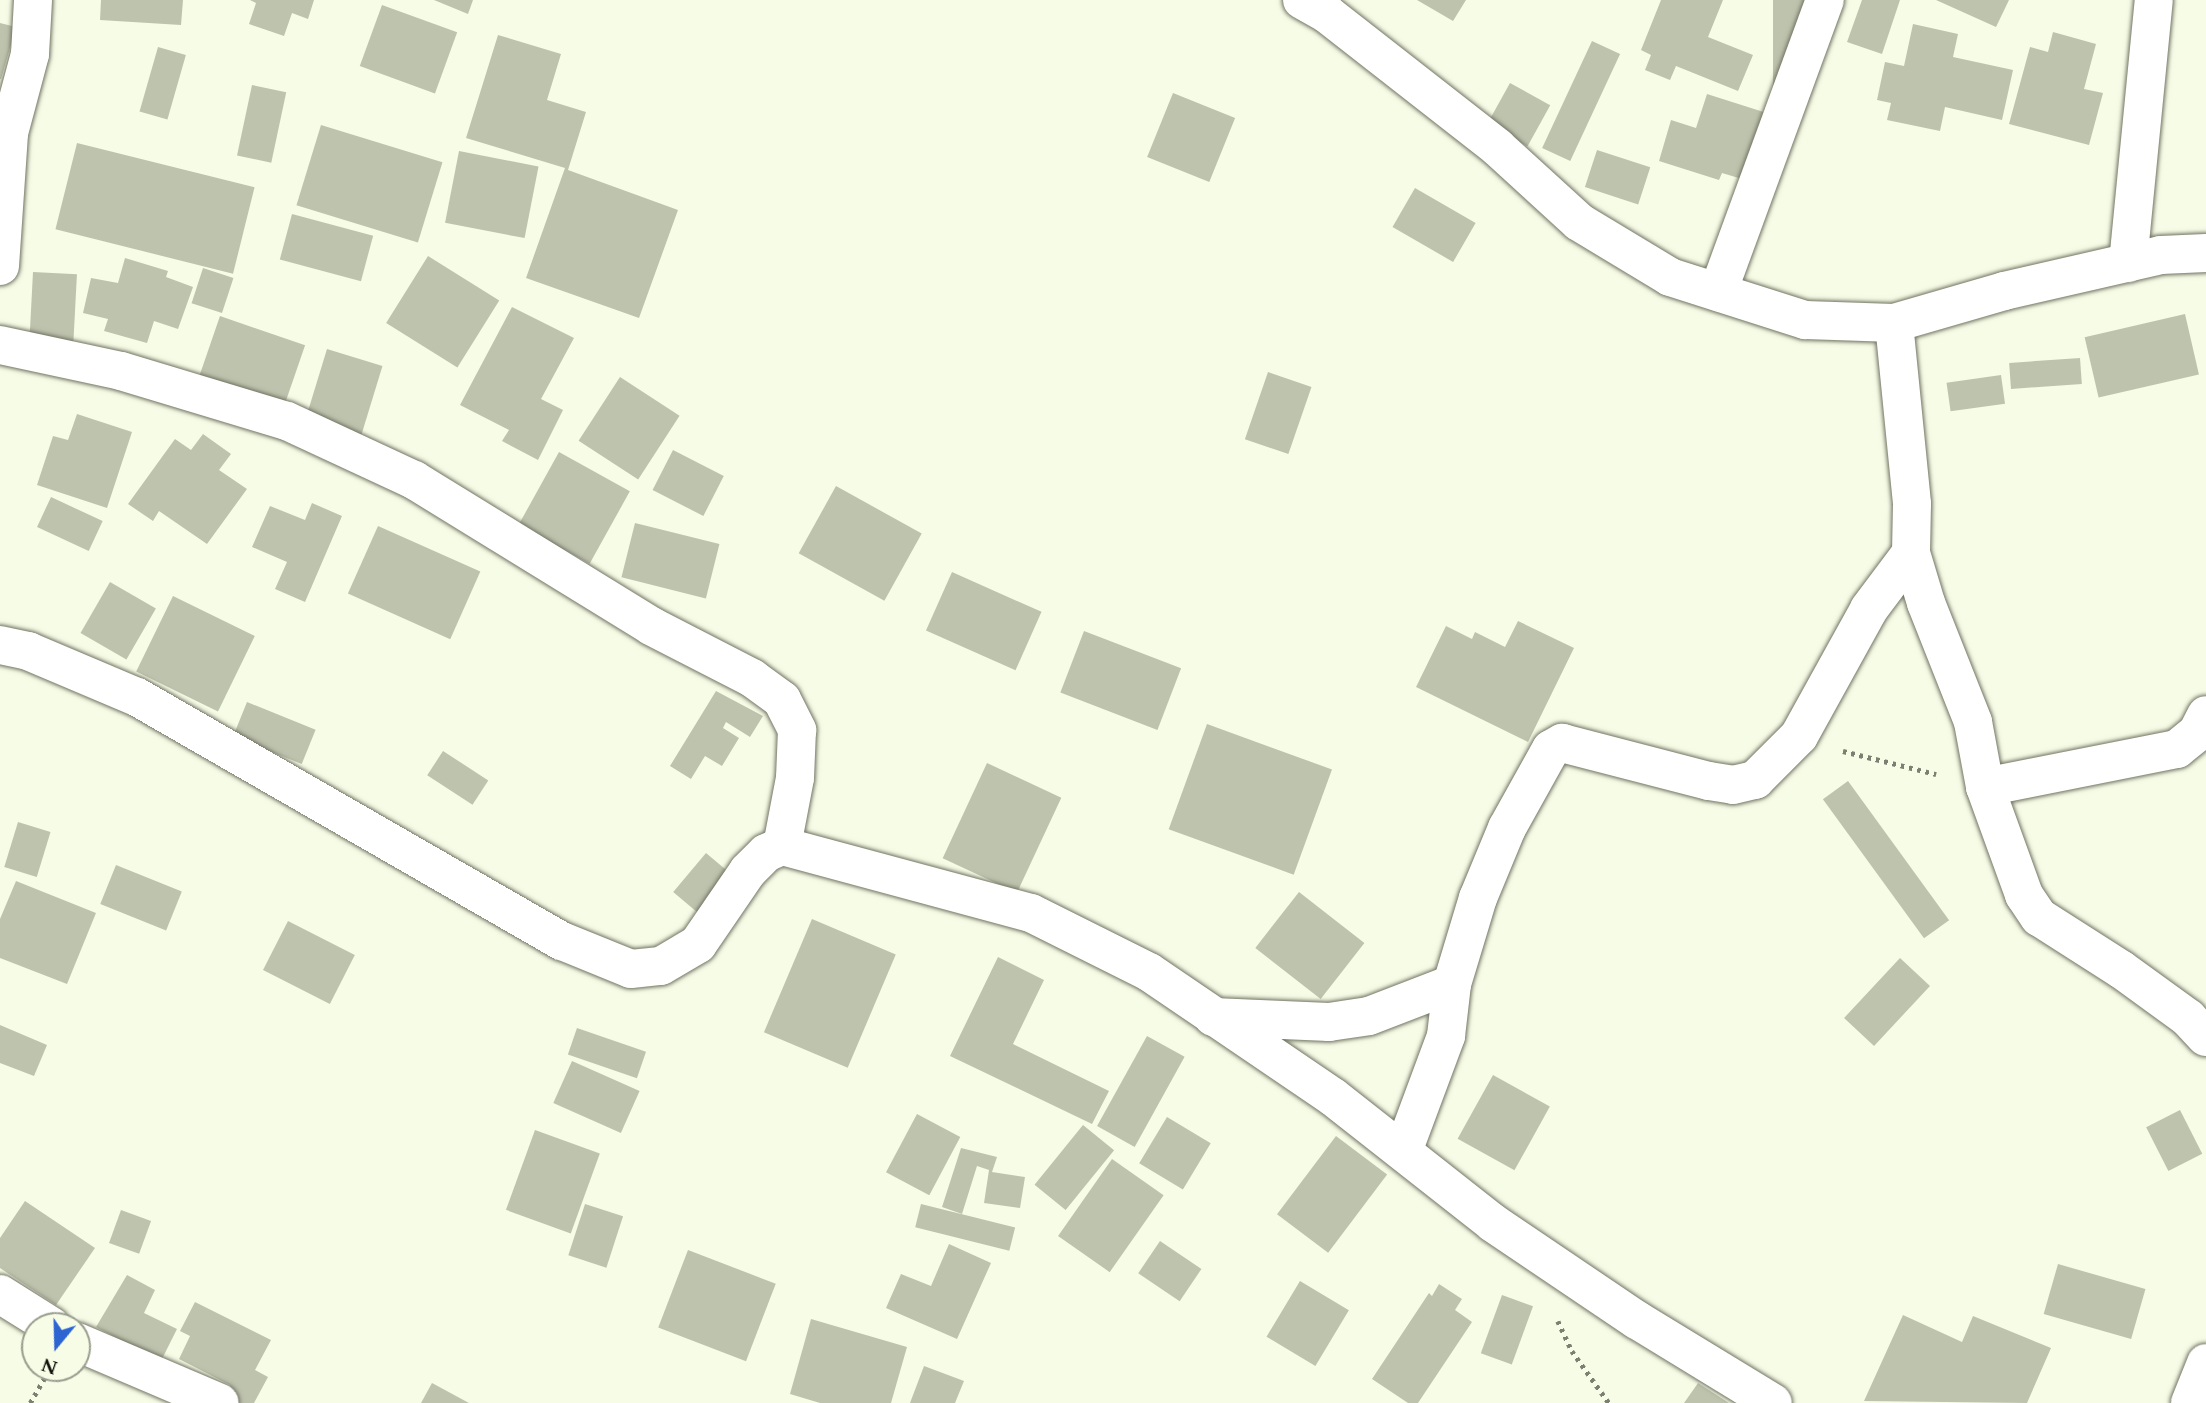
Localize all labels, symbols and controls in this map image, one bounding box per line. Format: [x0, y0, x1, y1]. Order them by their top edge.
north arrow [21, 1312, 91, 1382]
text: N [38, 1349, 62, 1382]

